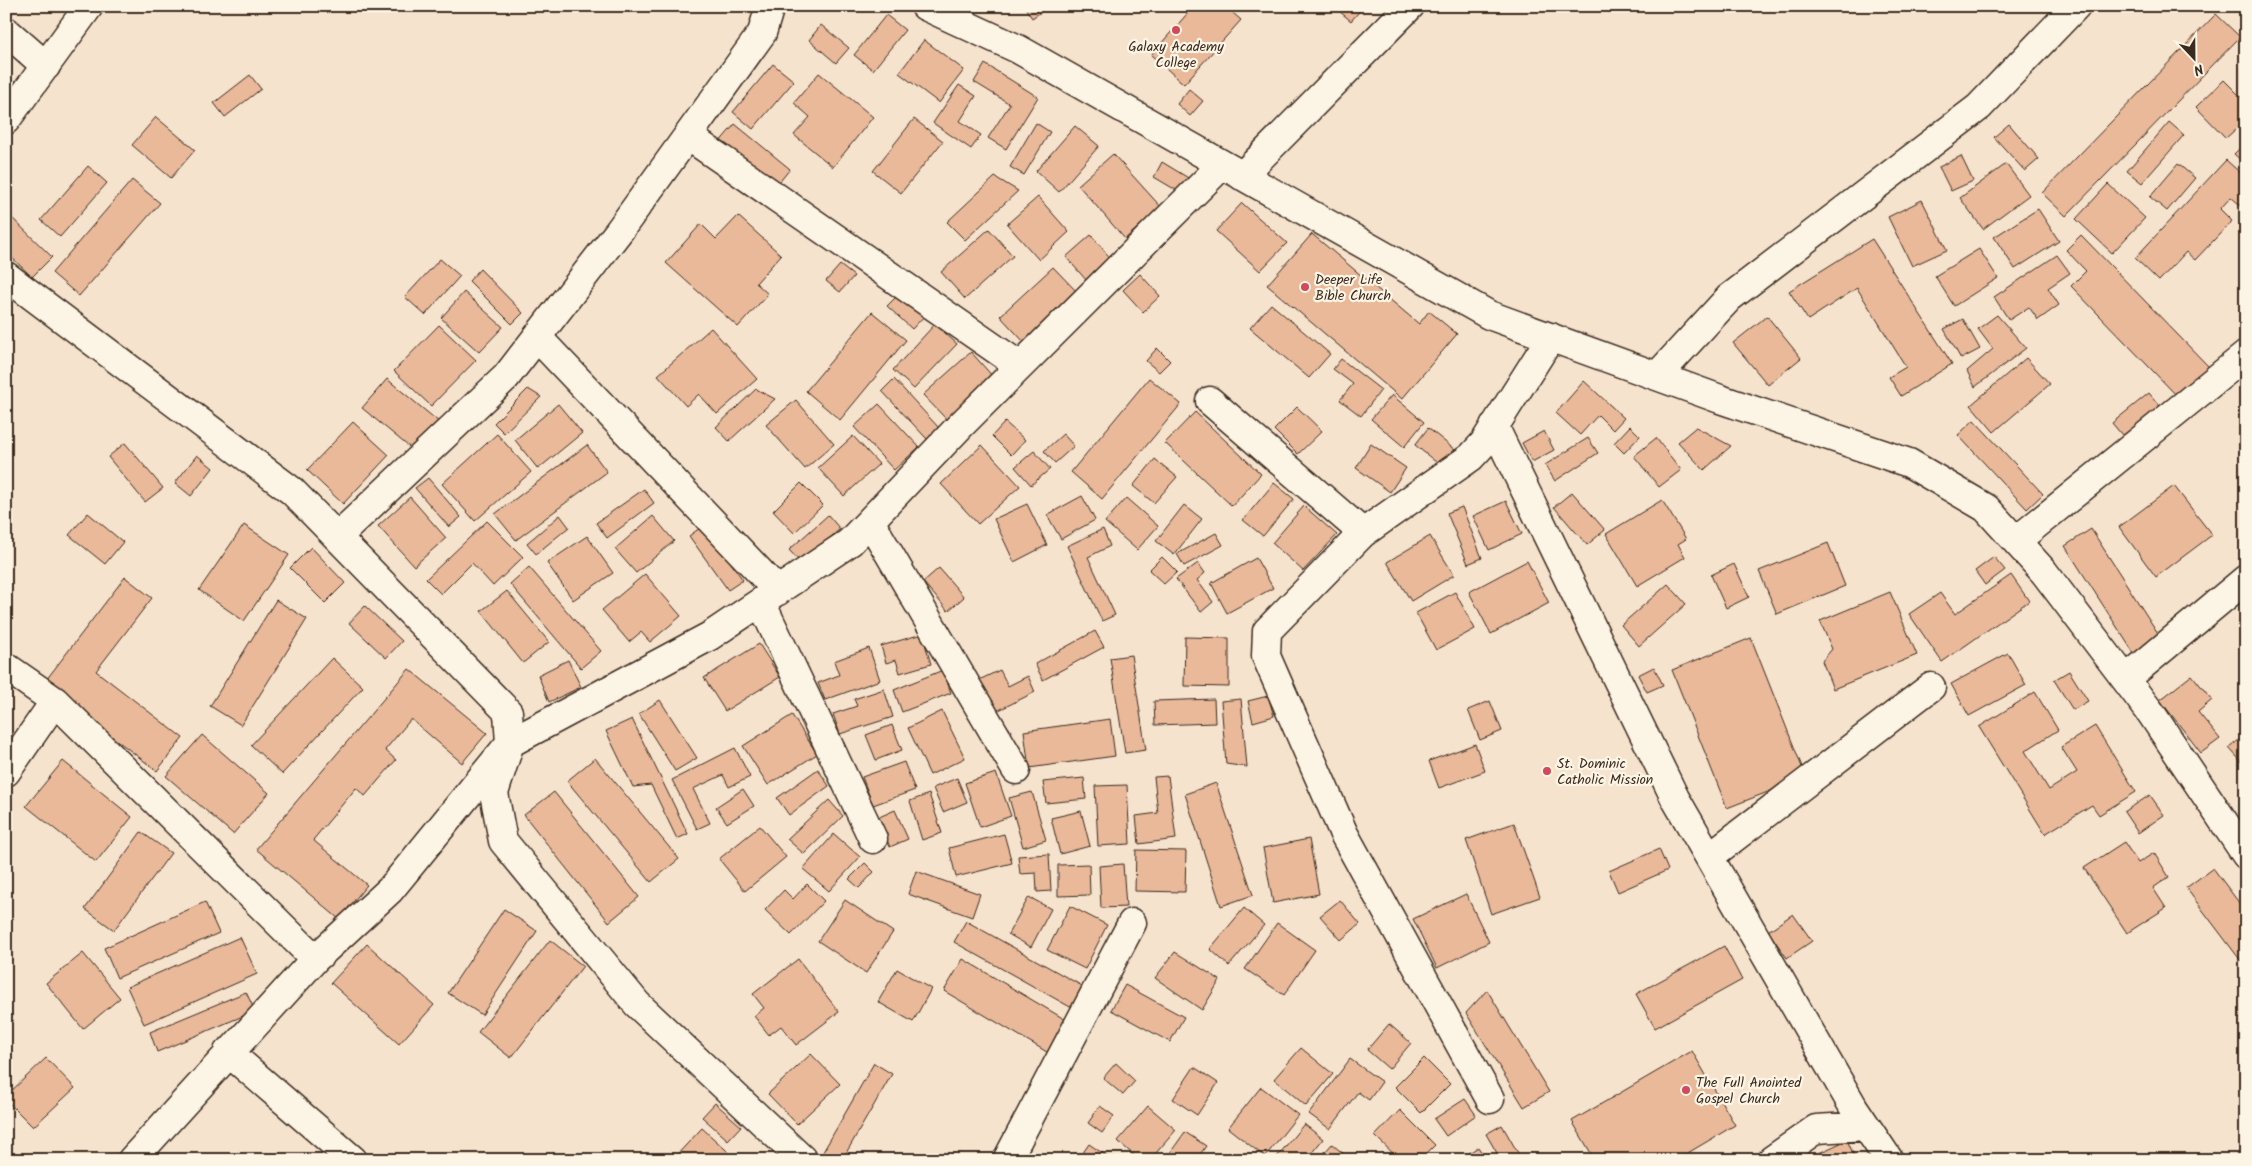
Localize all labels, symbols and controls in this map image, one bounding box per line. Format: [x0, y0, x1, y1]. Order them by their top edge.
marker: Galaxy Academy College [1170, 24, 1182, 36]
north arrow [2170, 32, 2220, 82]
place label: Galaxy Academy College [1128, 36, 1224, 74]
text: N [2190, 57, 2207, 81]
place label: Deeper Life Bible Church [1315, 269, 1391, 307]
marker: Deeper Life Bible Church [1299, 281, 1311, 293]
place label: St. Dominic Catholic Mission [1557, 753, 1653, 791]
marker: St. Dominic Catholic Mission [1541, 765, 1553, 777]
place label: The Full Anointed Gospel Church [1696, 1072, 1802, 1110]
marker: The Full Anointed Gospel Church [1680, 1084, 1692, 1096]

